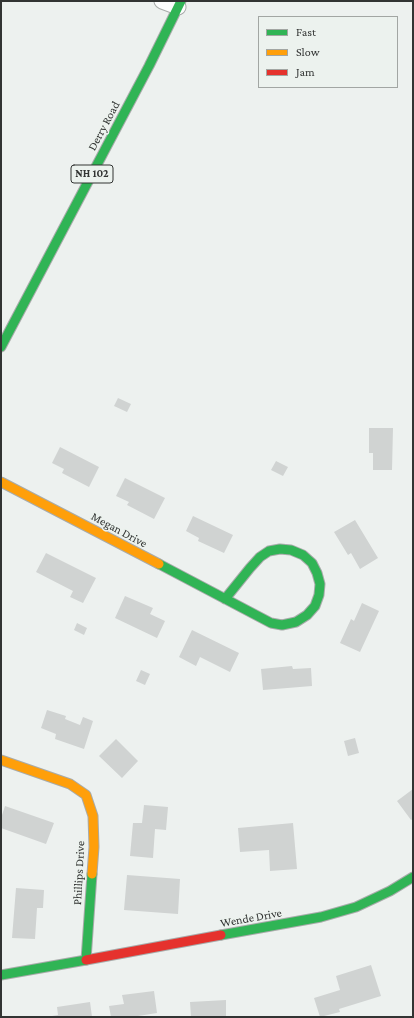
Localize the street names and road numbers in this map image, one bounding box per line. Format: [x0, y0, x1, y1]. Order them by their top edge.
street label: Derry Road [85, 99, 123, 153]
road number: NH 102 [71, 165, 113, 183]
street label: Megan Drive [89, 509, 149, 551]
street label: Phillips Drive [70, 840, 88, 906]
street label: Wende Drive [219, 906, 283, 930]

